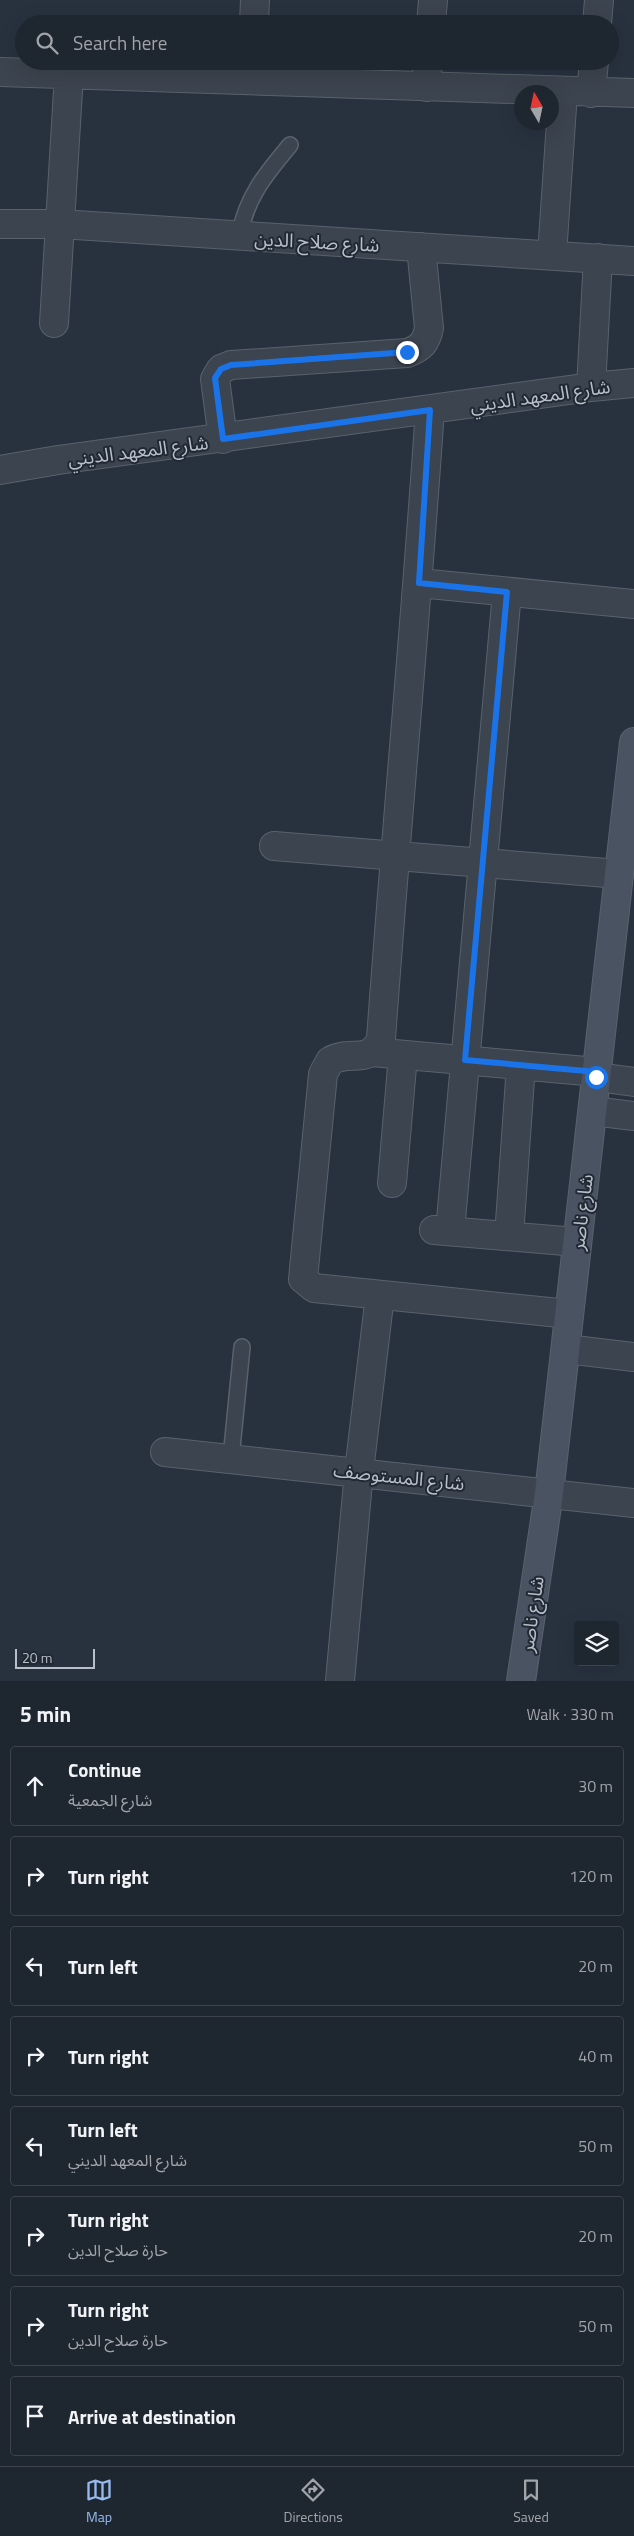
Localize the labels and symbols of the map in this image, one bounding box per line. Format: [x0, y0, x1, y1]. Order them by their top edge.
north arrow [514, 85, 559, 130]
street label: شارع صلاح الدين [254, 223, 380, 259]
route end [396, 341, 419, 364]
street label: شارع المعهد الديني [468, 371, 612, 421]
street label: شارع المعهد الديني [66, 427, 210, 474]
route start [585, 1066, 608, 1089]
street label: شارع ناصر [562, 1172, 600, 1253]
street label: شارع المستوصف [332, 1455, 466, 1497]
street label: شارع ناصر [511, 1574, 551, 1655]
scale bar [15, 1646, 95, 1669]

